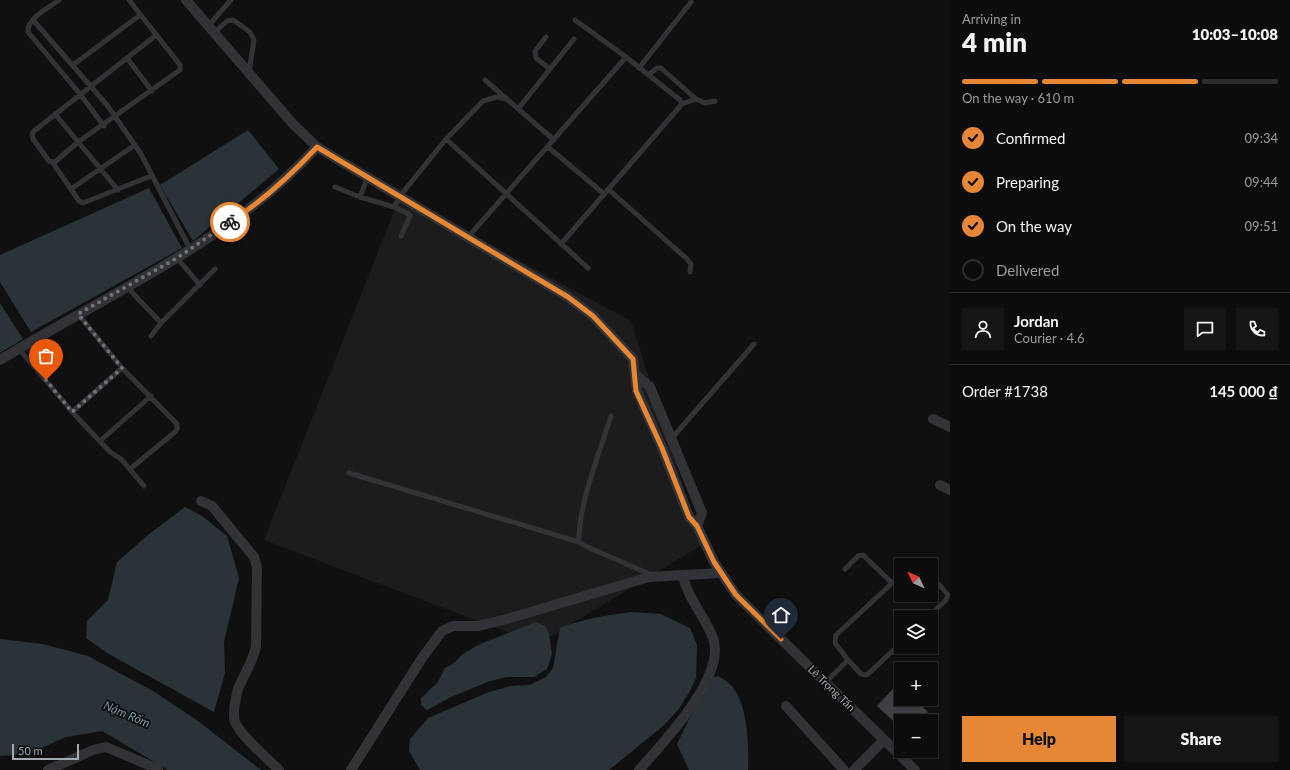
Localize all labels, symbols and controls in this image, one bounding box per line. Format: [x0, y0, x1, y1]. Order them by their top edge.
text: Arriving in [962, 11, 1021, 27]
text: 10:03–10:08 [1192, 25, 1278, 43]
text: 4 min [962, 26, 1027, 58]
text: On the way · 610 m [962, 90, 1074, 106]
icon: check [962, 127, 984, 149]
text: Confirmed [996, 129, 1065, 147]
text: 09:34 [1245, 130, 1278, 146]
icon: check [962, 171, 984, 193]
text: Preparing [996, 173, 1059, 191]
text: 09:44 [1245, 174, 1278, 190]
courier [210, 202, 250, 242]
icon: bike [219, 211, 241, 233]
icon: check [962, 215, 984, 237]
text: On the way [996, 217, 1072, 235]
text: 09:51 [1245, 218, 1278, 234]
text: Delivered [996, 261, 1059, 279]
button: person [962, 308, 1004, 350]
button: chat [1184, 308, 1226, 350]
button: phone [1236, 308, 1278, 350]
text: Jordan [1014, 312, 1059, 330]
text: Courier · 4.6 [1014, 330, 1085, 346]
pin [29, 339, 63, 380]
icon: bag [35, 345, 57, 367]
text: Order #1738 [962, 382, 1048, 400]
text: 145 000 ₫ [1209, 382, 1278, 400]
north arrow [894, 558, 938, 602]
map controls [894, 558, 938, 758]
pin [764, 598, 798, 639]
icon: home [770, 604, 792, 626]
button: layers [894, 610, 938, 654]
street label: Lê Trọng Tấn [806, 662, 858, 714]
button: + [894, 662, 938, 706]
water label: Nậm Rốm [102, 698, 152, 730]
button: − [894, 714, 938, 758]
button: Help [962, 716, 1116, 762]
button: Share [1124, 716, 1278, 762]
scale bar [12, 742, 79, 761]
text: 50 m [18, 744, 43, 757]

